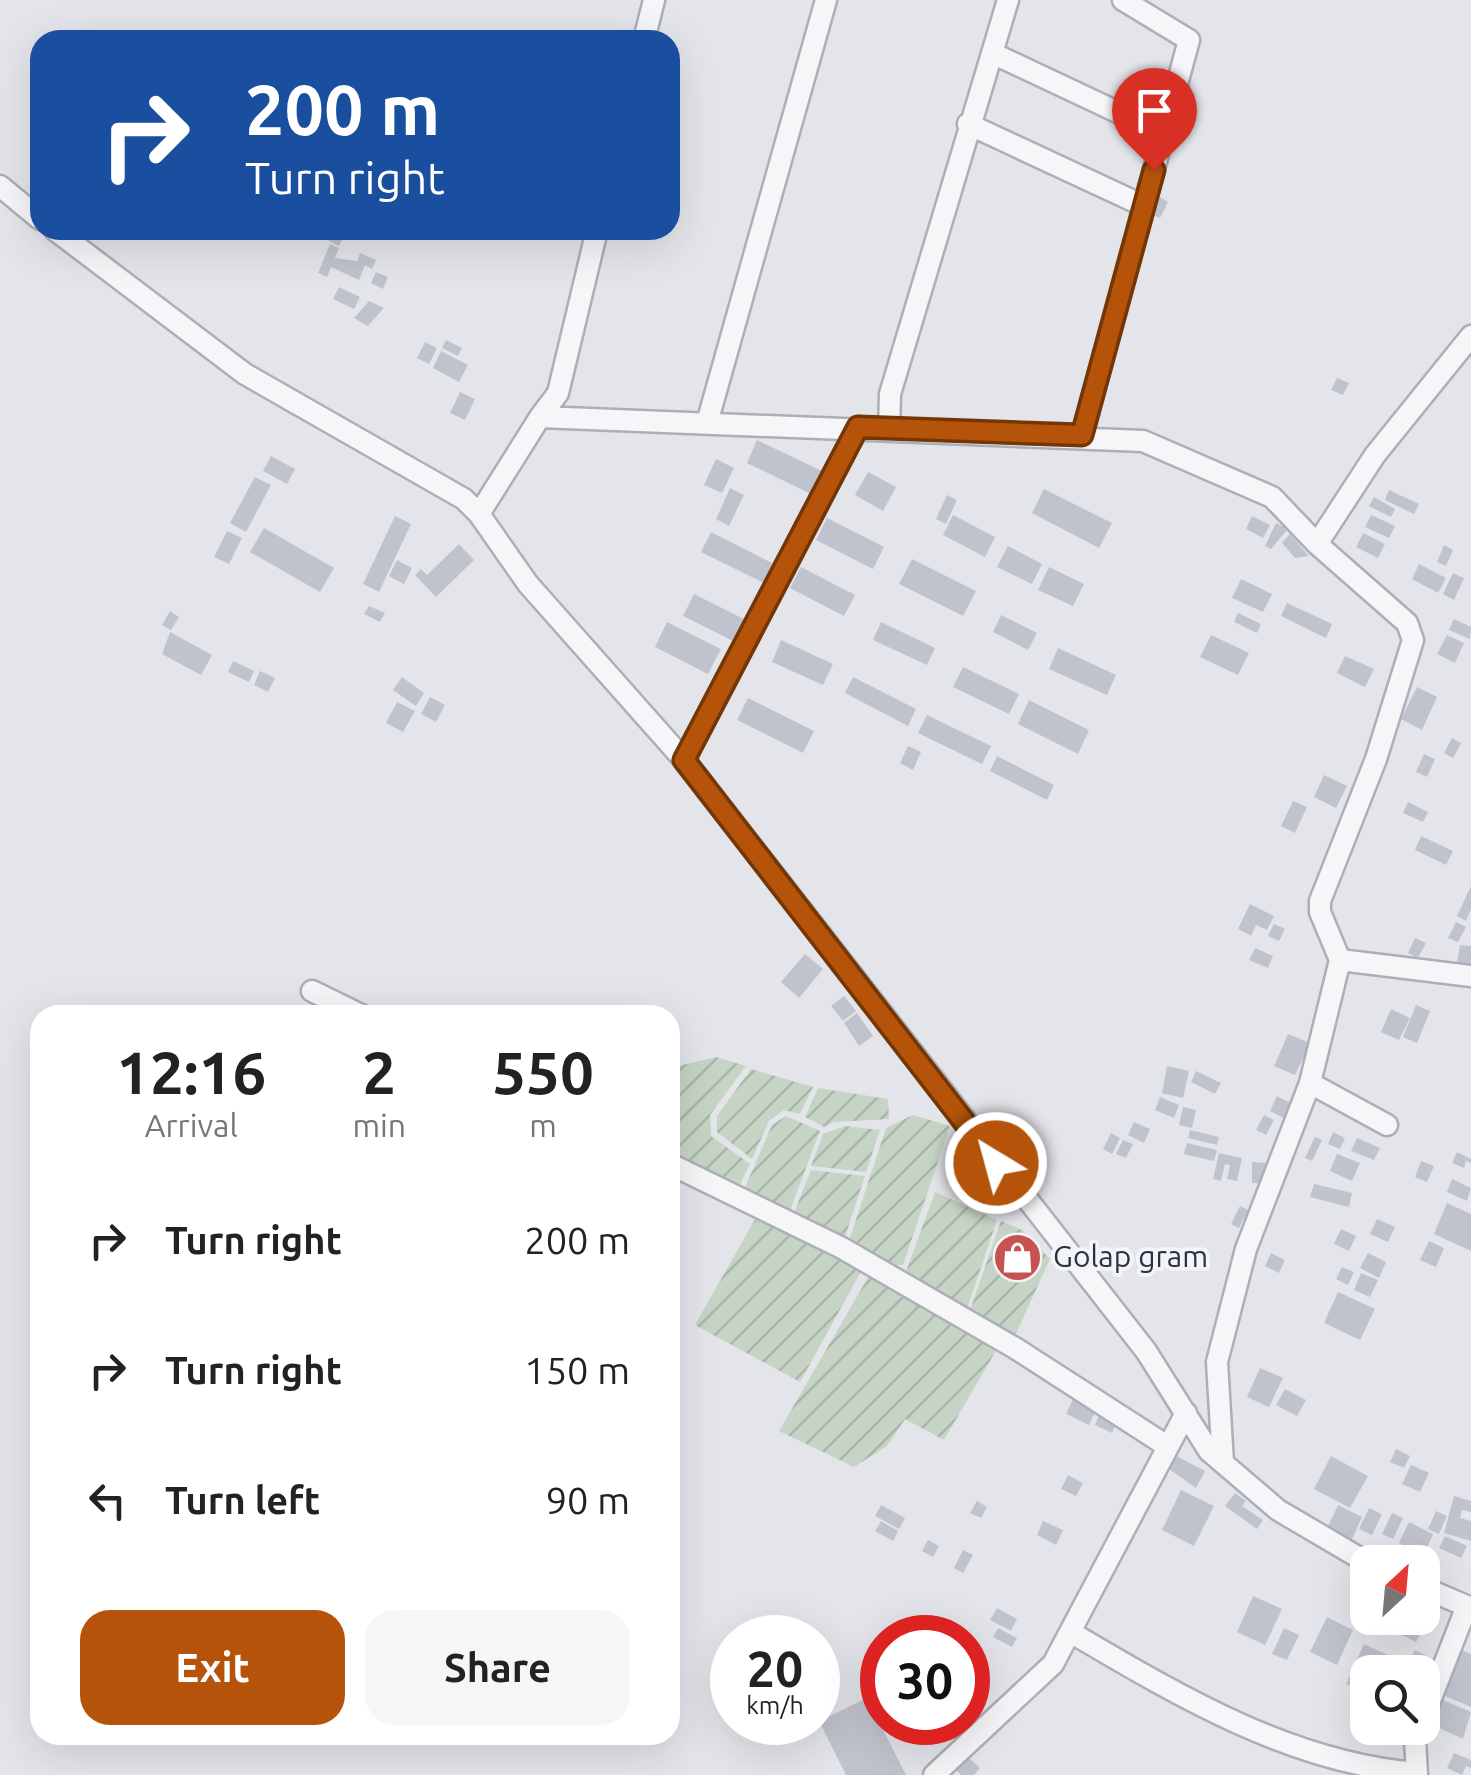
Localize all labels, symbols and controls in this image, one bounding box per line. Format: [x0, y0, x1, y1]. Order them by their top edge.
pin [1112, 68, 1197, 171]
icon: right [80, 70, 210, 200]
text: 200 m [245, 70, 440, 148]
icon: arrive [1127, 83, 1182, 138]
text: Turn right [245, 152, 445, 203]
text: 12:16 [116, 1038, 266, 1105]
text: 2 [362, 1038, 396, 1105]
text: 550 [492, 1038, 594, 1105]
text: Arrival [145, 1107, 238, 1143]
text: min [352, 1107, 406, 1143]
text: m [529, 1107, 557, 1143]
position arrow [944, 1111, 1048, 1215]
icon: right [80, 1213, 135, 1268]
text: Turn right [165, 1219, 342, 1261]
text: 200 m [524, 1219, 630, 1261]
shop icon: Golap gram [992, 1231, 1044, 1283]
place label: Golap gram [1053, 1239, 1208, 1273]
icon: right [80, 1343, 135, 1398]
text: Turn right [165, 1349, 342, 1391]
text: 150 m [524, 1349, 630, 1391]
icon: left [80, 1473, 135, 1528]
text: Turn left [165, 1479, 320, 1521]
text: 90 m [546, 1479, 630, 1521]
north arrow [1350, 1545, 1440, 1635]
map controls [1350, 1545, 1440, 1745]
button: Exit [80, 1610, 345, 1725]
button: Share [365, 1610, 630, 1725]
speed limit sign: 30 [860, 1615, 990, 1745]
text: 20 [747, 1640, 803, 1696]
button: search [1350, 1655, 1440, 1745]
text: km/h [746, 1691, 804, 1719]

